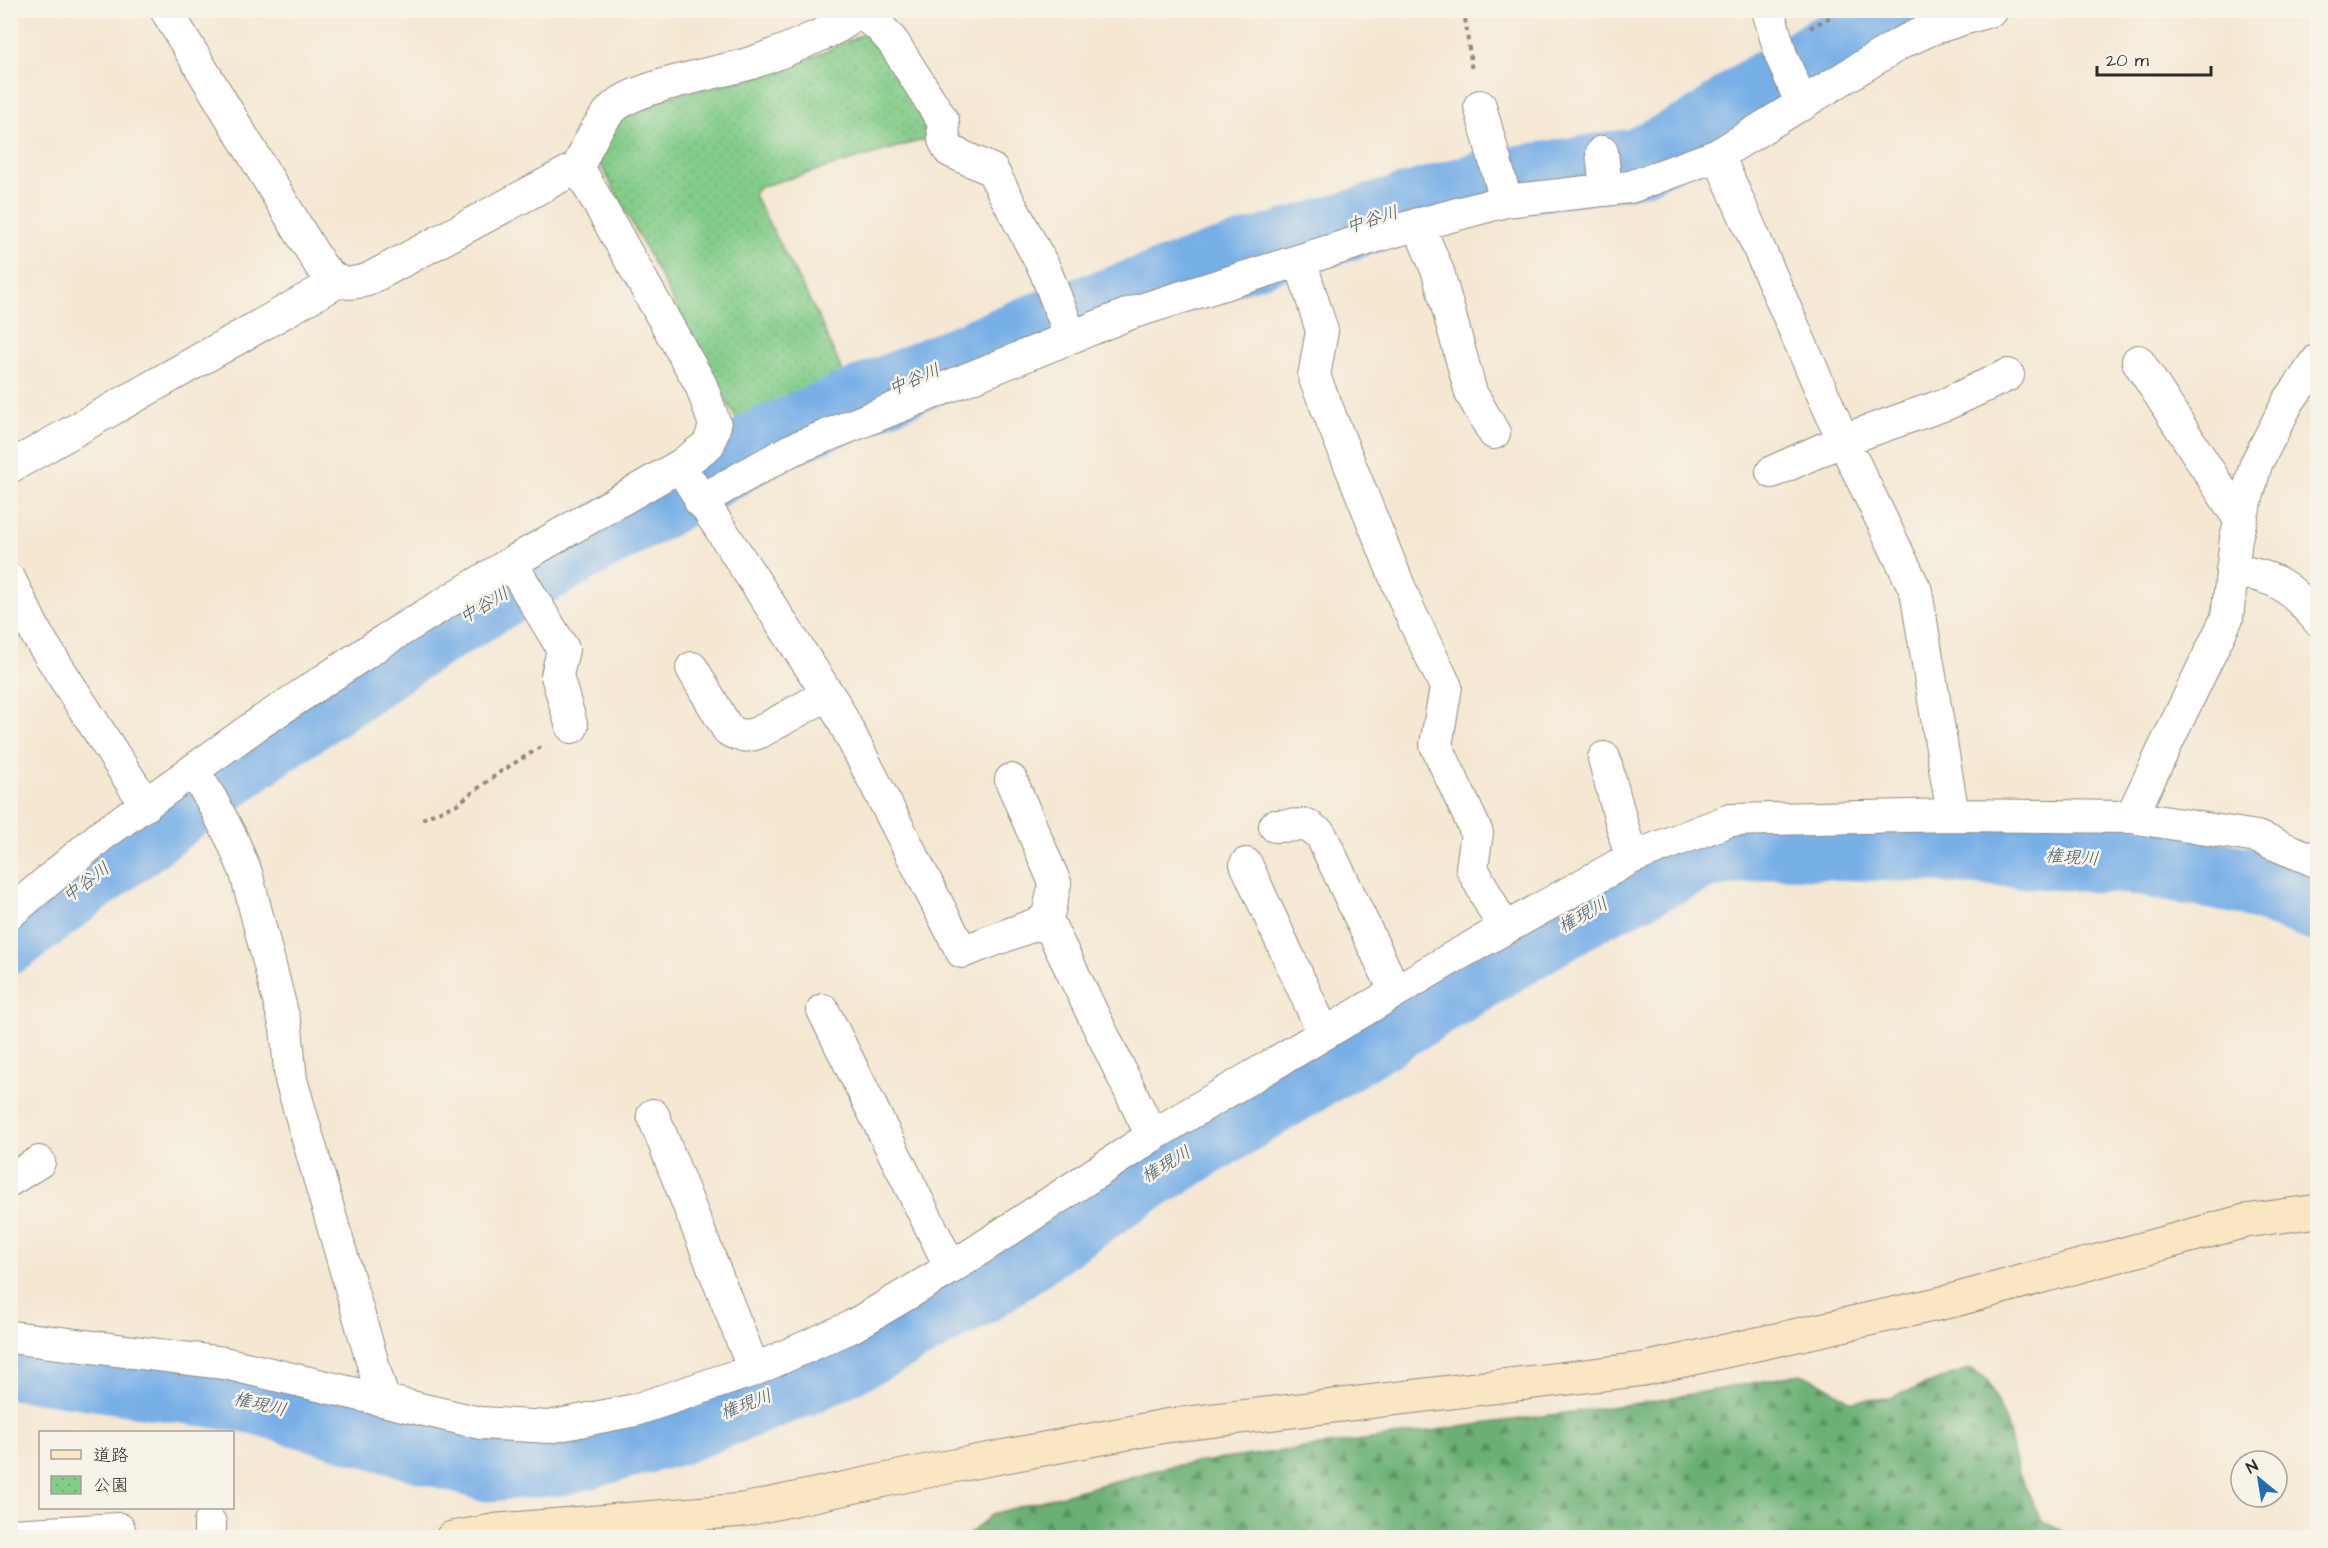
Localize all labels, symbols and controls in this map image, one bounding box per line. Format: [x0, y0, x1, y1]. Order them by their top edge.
scale bar [2097, 39, 2211, 77]
text: 20 m [2106, 48, 2149, 73]
water label: 中谷川 [1343, 200, 1402, 239]
water label: 中谷川 [884, 357, 944, 402]
water label: 中谷川 [455, 581, 514, 630]
water label: 権現川 [2044, 843, 2100, 872]
water label: 中谷川 [57, 856, 115, 909]
water label: 権現川 [1554, 891, 1613, 939]
water label: 権現川 [1137, 1140, 1196, 1189]
water label: 権現川 [716, 1383, 776, 1426]
water label: 権現川 [231, 1386, 289, 1423]
legend [39, 1431, 234, 1509]
text: 道路 [93, 1443, 129, 1468]
north arrow [2229, 1449, 2289, 1509]
text: N [2242, 1455, 2262, 1479]
text: 公園 [93, 1473, 129, 1498]

